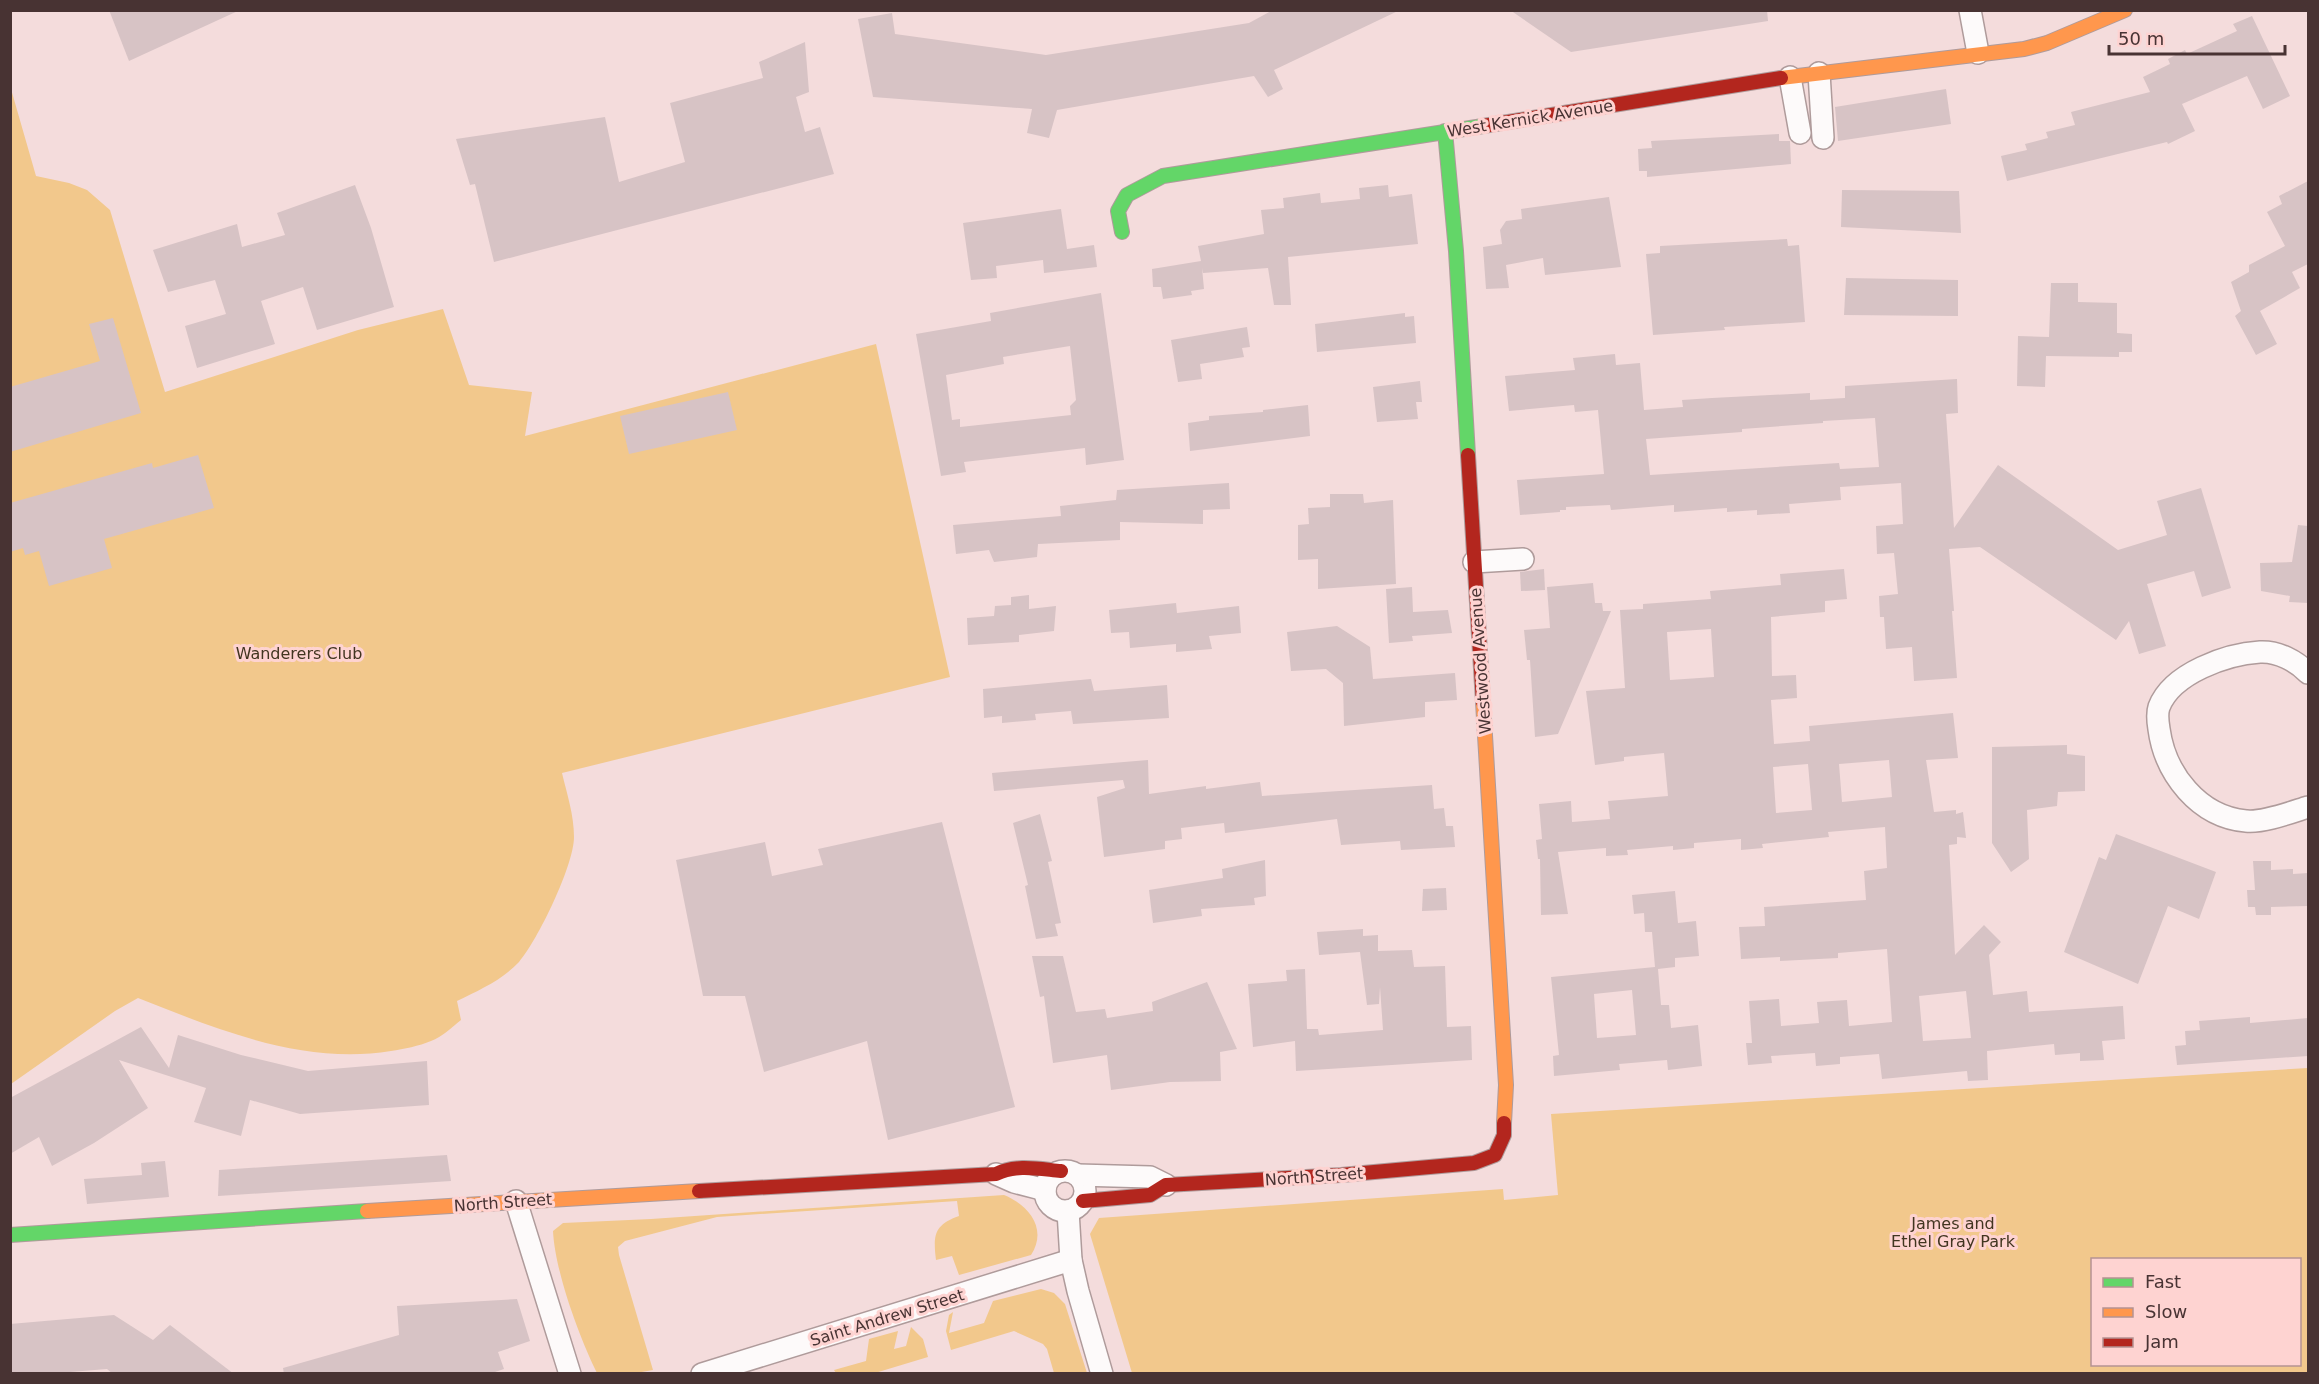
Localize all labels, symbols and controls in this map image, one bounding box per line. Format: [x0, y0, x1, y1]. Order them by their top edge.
scale bar [2109, 18, 2284, 56]
text: 50 m [2118, 28, 2164, 49]
street label: West Kernick Avenue [1446, 96, 1614, 141]
street label: Westwood Avenue [1466, 587, 1495, 735]
park label: Wanderers Club [236, 644, 362, 663]
street label: North Street [1264, 1164, 1364, 1189]
street label: North Street [453, 1190, 553, 1215]
park label: James and Ethel Gray Park [1891, 1214, 2016, 1251]
legend [2091, 1258, 2301, 1366]
text: Fast [2145, 1271, 2181, 1292]
street label: Saint Andrew Street [808, 1285, 966, 1350]
text: Slow [2145, 1301, 2187, 1322]
text: Jam [2144, 1331, 2179, 1352]

